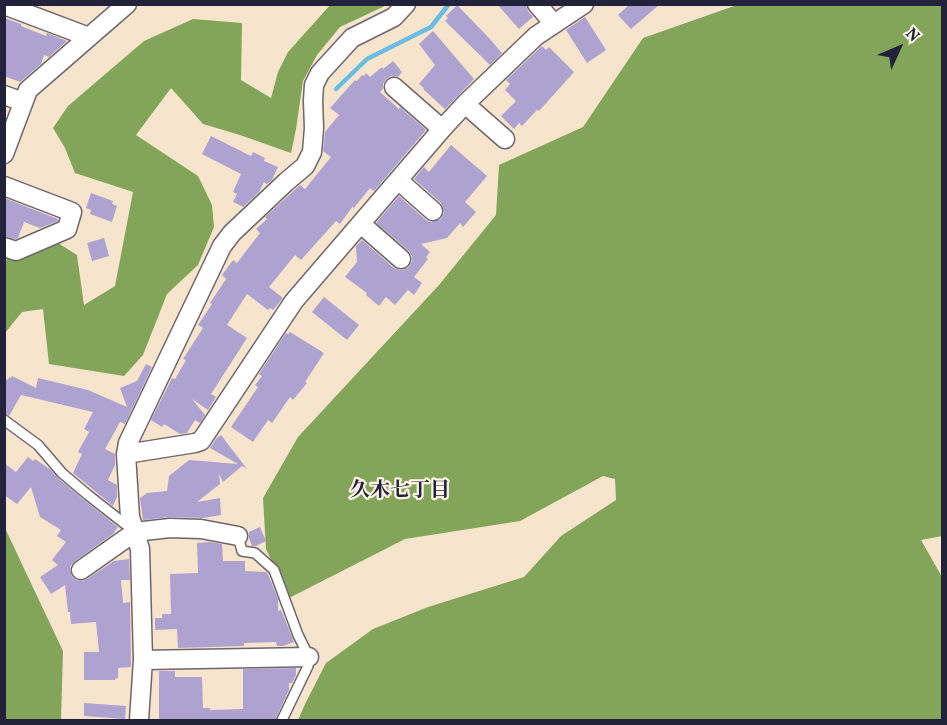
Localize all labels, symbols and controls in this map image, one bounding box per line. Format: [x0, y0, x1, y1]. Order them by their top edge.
north arrow [869, 18, 929, 78]
text: N [900, 24, 924, 47]
district label: 久木七丁目 [350, 480, 450, 504]

